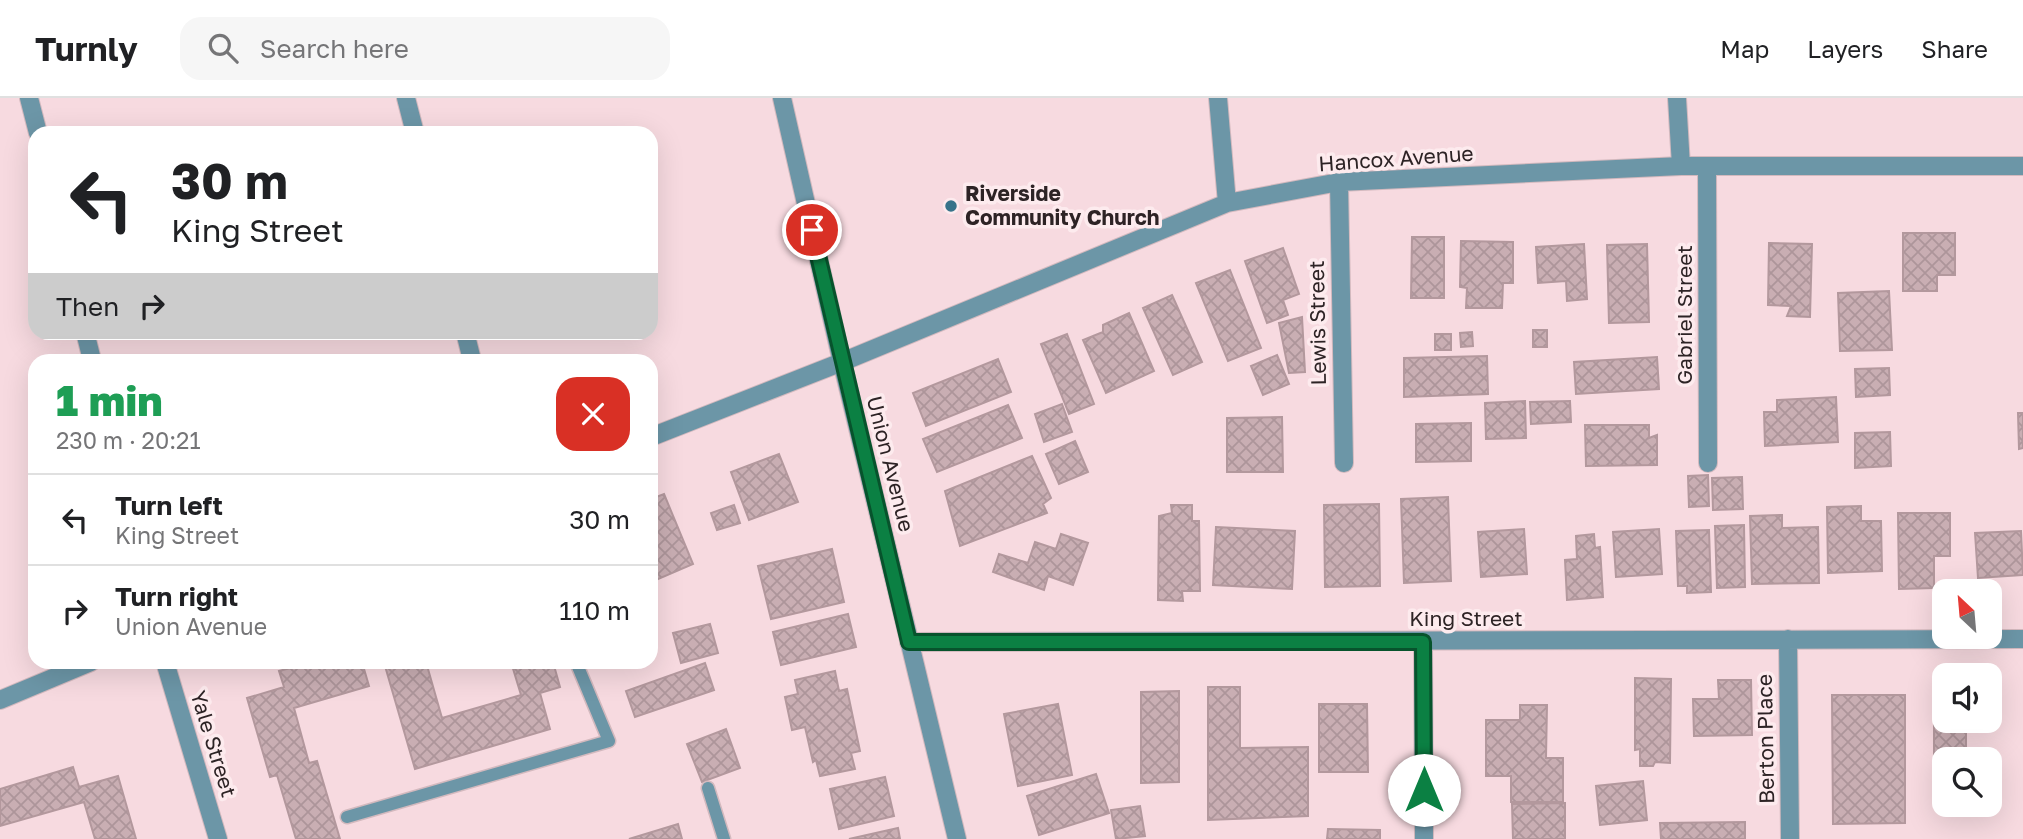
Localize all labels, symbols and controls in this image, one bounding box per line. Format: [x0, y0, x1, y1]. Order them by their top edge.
search box [180, 17, 670, 80]
text: Turnly [35, 29, 138, 68]
icon: search [204, 29, 242, 67]
text: Search here [260, 33, 409, 64]
text: Map [1720, 34, 1769, 63]
text: Layers [1807, 34, 1883, 63]
text: Share [1921, 34, 1988, 63]
street label: Hancox Avenue [1318, 140, 1474, 176]
text: 30 m [171, 151, 288, 210]
icon: left [56, 154, 147, 245]
place label: Riverside Community Church [965, 180, 1159, 230]
marker: Riverside Community Church [943, 198, 959, 214]
pin [782, 200, 842, 260]
text: King Street [171, 211, 344, 249]
icon: arrive [793, 211, 831, 249]
street label: Gabriel Street [1671, 245, 1697, 385]
street label: Lewis Street [1303, 260, 1331, 386]
icon: right [133, 287, 171, 325]
text: Then [56, 291, 119, 322]
text: 1 min [56, 375, 163, 425]
button: close [556, 377, 630, 451]
street label: Union Avenue [862, 393, 920, 534]
text: 230 m · 20:21 [56, 426, 201, 454]
text: Turn left [115, 490, 223, 521]
icon: left [56, 501, 94, 539]
text: 30 m [569, 504, 630, 535]
text: King Street [115, 521, 239, 549]
north arrow [1932, 579, 2002, 649]
map controls [1932, 579, 2002, 817]
text: Turn right [115, 581, 238, 612]
icon: right [56, 592, 94, 630]
text: 110 m [559, 595, 630, 626]
street label: King Street [1409, 605, 1523, 631]
text: Union Avenue [115, 612, 267, 640]
button: sound [1932, 663, 2002, 733]
street label: Berton Place [1751, 674, 1779, 804]
street label: Yale Street [185, 687, 242, 800]
button: search [1932, 747, 2002, 817]
position arrow [1387, 753, 1461, 827]

